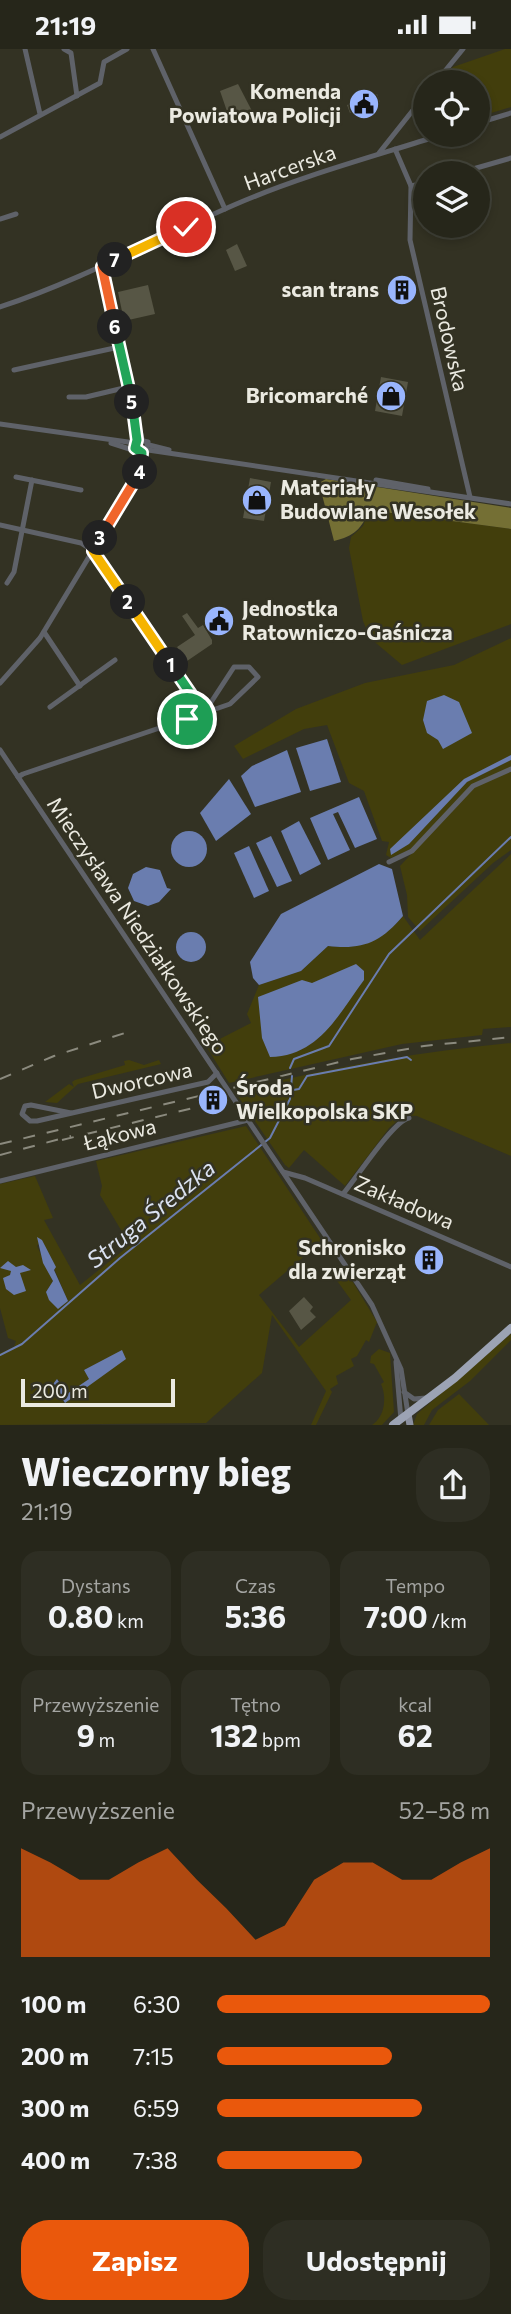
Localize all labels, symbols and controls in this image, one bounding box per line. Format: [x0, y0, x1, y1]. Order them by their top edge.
text: 21:19 [35, 9, 96, 40]
map controls [413, 70, 490, 238]
button: locate [413, 70, 490, 147]
place label: Komenda Powiatowa Policji [169, 78, 341, 127]
public building icon: Komenda Powiatowa Policji [347, 87, 381, 121]
street label: Harcerska [240, 138, 339, 195]
button: layers [413, 161, 490, 238]
pin [156, 197, 216, 257]
icon: check [167, 208, 205, 246]
pin: 7 [97, 243, 132, 277]
text: 7 [109, 248, 120, 271]
building icon: scan trans [385, 273, 419, 307]
place label: scan trans [281, 276, 379, 301]
street label: Brodowska [426, 284, 475, 394]
pin: 6 [97, 309, 132, 345]
text: 6 [109, 315, 120, 338]
shop icon: Bricomarché [374, 379, 408, 413]
place label: Bricomarché [246, 382, 368, 407]
pin: 5 [114, 385, 150, 419]
text: 5 [126, 390, 137, 413]
pin: 4 [122, 455, 158, 489]
text: 4 [134, 460, 145, 483]
place label: Materiały Budowlane Wesołek [280, 474, 476, 523]
shop icon: Materiały Budowlane Wesołek [240, 483, 274, 517]
pin: 3 [82, 521, 118, 555]
text: 3 [94, 526, 105, 549]
pin: 2 [110, 585, 146, 619]
text: 2 [122, 590, 133, 613]
place label: Jednostka Ratowniczo-Gaśnicza [242, 595, 452, 644]
public building icon: Jednostka Ratowniczo-Gaśnicza [202, 604, 236, 638]
pin: 1 [154, 647, 188, 683]
text: 1 [166, 653, 175, 676]
pin [157, 689, 217, 749]
icon: arrive [168, 700, 206, 738]
street label: Mieczysława Niedziałkowskiego [43, 792, 234, 1059]
street label: Dworcowa [89, 1056, 194, 1103]
place label: Środa Wielkopolska SKP [236, 1074, 413, 1123]
building icon: Środa Wielkopolska SKP [196, 1083, 230, 1117]
street label: Łąkowa [80, 1112, 158, 1155]
water label: Struga Średzka [81, 1153, 220, 1274]
street label: Zakładowa [351, 1169, 458, 1234]
place label: Schronisko dla zwierząt [288, 1234, 406, 1283]
building icon: Schronisko dla zwierząt [412, 1243, 446, 1277]
scale bar [21, 1376, 175, 1408]
text: 200 m [32, 1379, 88, 1402]
text: Wieczorny bieg [21, 1447, 291, 1494]
button: share [416, 1448, 490, 1522]
text: 21:19 [21, 1497, 73, 1525]
text: Dystans [61, 1574, 131, 1597]
text: Czas [235, 1574, 276, 1597]
text: Tempo [385, 1574, 445, 1597]
text: 0.80 [48, 1597, 113, 1634]
text: 5:36 [225, 1597, 286, 1634]
text: 7:00 [364, 1597, 428, 1634]
text: km [113, 1609, 144, 1632]
text: /km [428, 1609, 467, 1632]
text: Przewyższenie [32, 1693, 159, 1716]
text: Tętno [230, 1693, 281, 1716]
text: kcal [398, 1693, 432, 1716]
text: 9 [76, 1716, 95, 1753]
text: 132 [210, 1716, 258, 1753]
text: 62 [397, 1716, 433, 1753]
text: m [95, 1728, 115, 1751]
text: bpm [258, 1728, 301, 1751]
text: Przewyższenie [21, 1796, 175, 1824]
text: 52–58 m [399, 1796, 490, 1824]
text: 100 m [21, 1990, 86, 2018]
text: 6:30 [133, 1990, 181, 2018]
text: 200 m [21, 2042, 89, 2070]
text: 7:15 [133, 2042, 174, 2070]
text: 300 m [21, 2094, 89, 2122]
text: 6:59 [133, 2094, 180, 2122]
text: 400 m [21, 2146, 90, 2174]
text: 7:38 [133, 2146, 178, 2174]
button: Zapisz [21, 2220, 249, 2300]
button: Udostępnij [263, 2220, 490, 2300]

